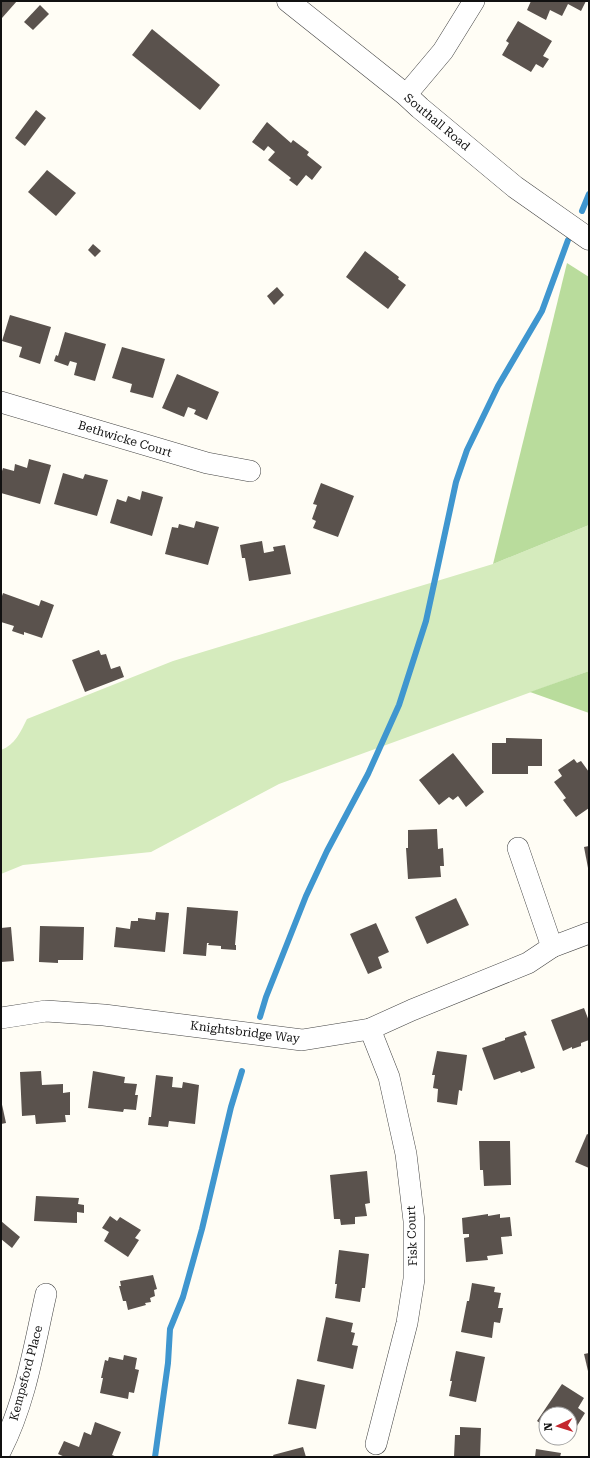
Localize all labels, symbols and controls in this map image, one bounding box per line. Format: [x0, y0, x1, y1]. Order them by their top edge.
street label: Southall Road [401, 91, 473, 154]
street label: Bethwicke Court [76, 418, 174, 460]
street label: Knightsbridge Way [189, 1018, 302, 1046]
street label: Fisk Court [404, 1205, 420, 1266]
street label: Kempsford Place [7, 1323, 46, 1422]
north arrow [538, 1406, 578, 1446]
text: N [542, 1421, 555, 1431]

